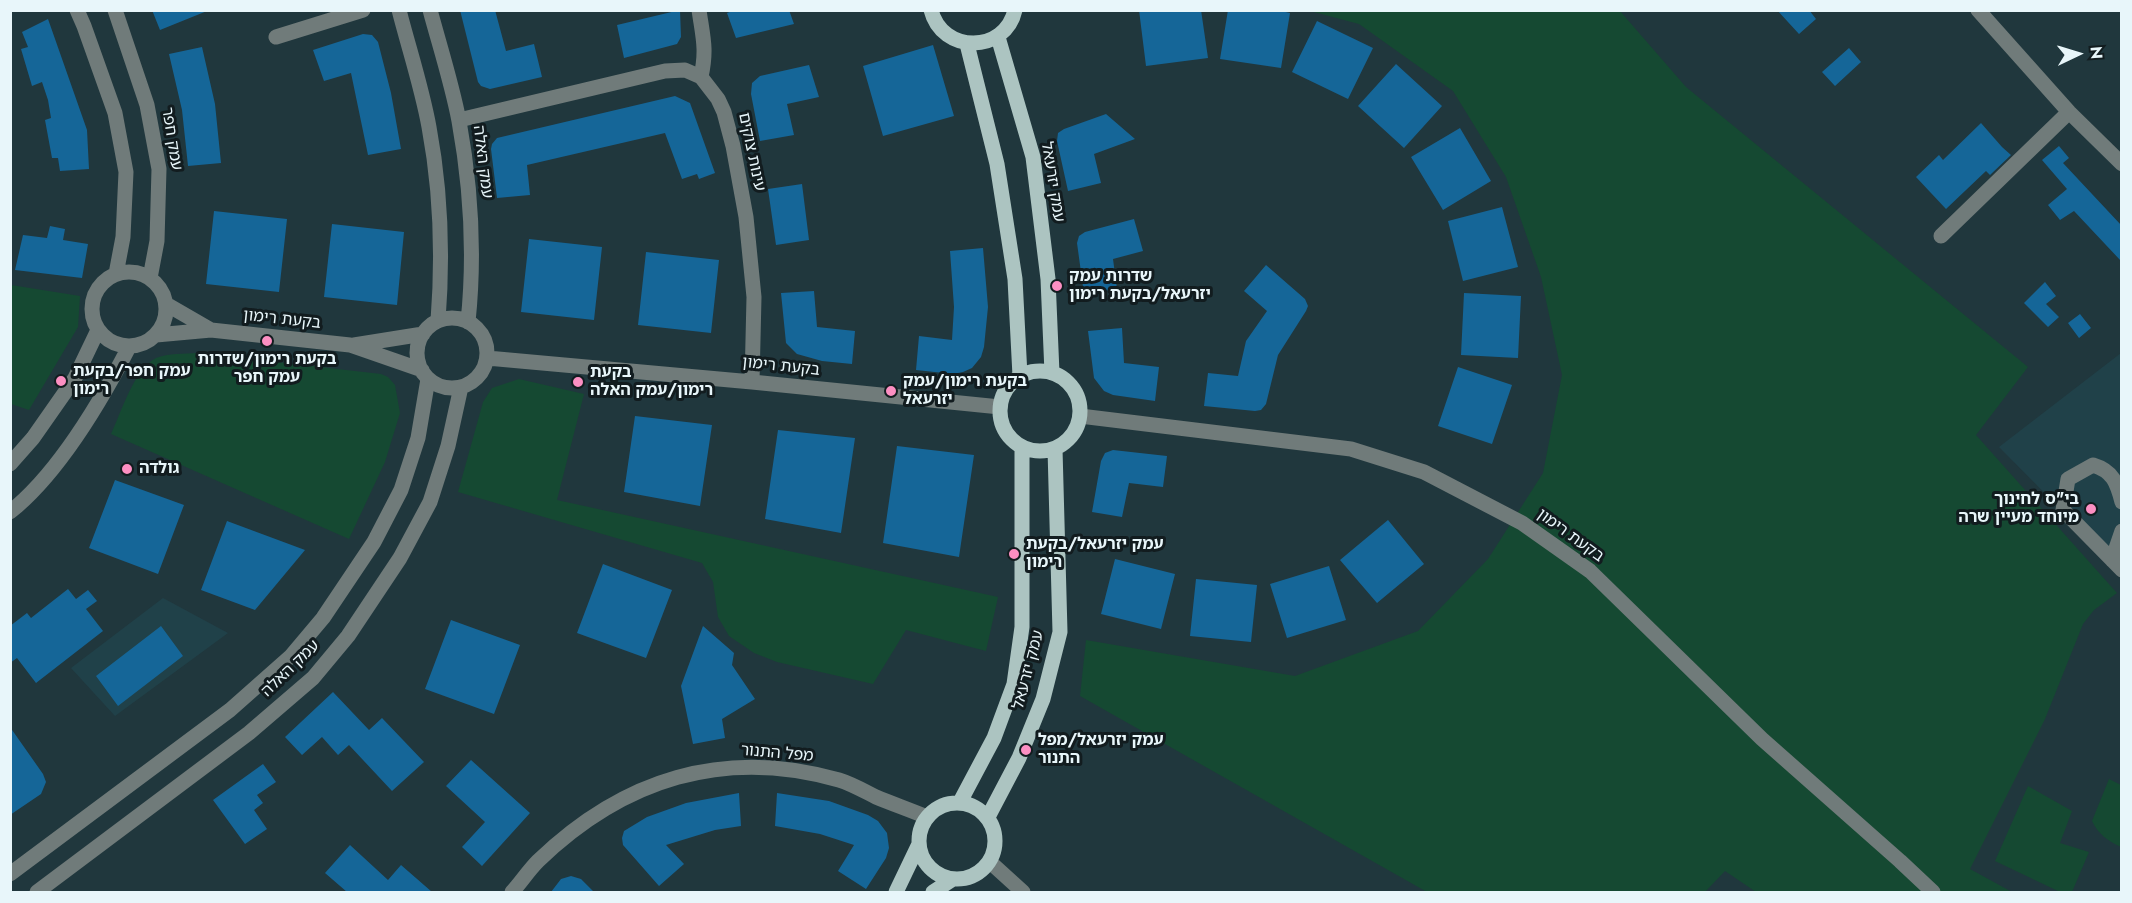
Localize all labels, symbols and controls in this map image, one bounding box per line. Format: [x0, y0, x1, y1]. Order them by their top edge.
north arrow [2048, 24, 2108, 84]
text: N [2085, 46, 2108, 60]
street label: עמק חפר [157, 106, 185, 172]
street label: עינות צוקים [733, 111, 769, 193]
street label: עמק האלה [468, 124, 496, 200]
street label: עמק יזרעאל [1036, 140, 1068, 224]
place label: שדרות עמק יזרעאל/בקעת רימון [1069, 267, 1211, 305]
marker: שדרות עמק יזרעאל/בקעת רימון [1050, 279, 1064, 293]
street label: בקעת רימון [242, 306, 322, 334]
marker: בקעת רימון/שדרות עמק חפר [260, 334, 274, 348]
place label: בקעת רימון/שדרות עמק חפר [197, 350, 337, 388]
street label: בקעת רימון [741, 353, 821, 381]
place label: עמק חפר/בקעת רימון [73, 362, 191, 400]
place label: בקעת רימון/עמק האלה [590, 363, 713, 401]
place label: בקעת רימון/עמק יזרעאל [903, 372, 1027, 410]
marker: עמק חפר/בקעת רימון [54, 374, 68, 388]
marker: בקעת רימון/עמק האלה [571, 375, 585, 389]
marker: בקעת רימון/עמק יזרעאל [884, 384, 898, 398]
place label: גולדה [139, 459, 179, 479]
marker: גולדה [120, 462, 134, 476]
place label: בי"ס לחינוך מיוחד מעיין שרה [1958, 490, 2079, 528]
marker: בי"ס לחינוך מיוחד מעיין שרה [2084, 502, 2098, 516]
street label: בקעת רימון [1533, 505, 1607, 567]
place label: עמק יזרעאל/בקעת רימון [1026, 535, 1164, 573]
marker: עמק יזרעאל/בקעת רימון [1007, 547, 1021, 561]
street label: עמק יזרעאל [1009, 628, 1049, 712]
street label: עמק האלה [258, 637, 324, 701]
place label: עמק יזרעאל/מפל התנור [1038, 731, 1163, 769]
street label: מפל התנור [740, 741, 814, 767]
marker: עמק יזרעאל/מפל התנור [1019, 743, 1033, 757]

